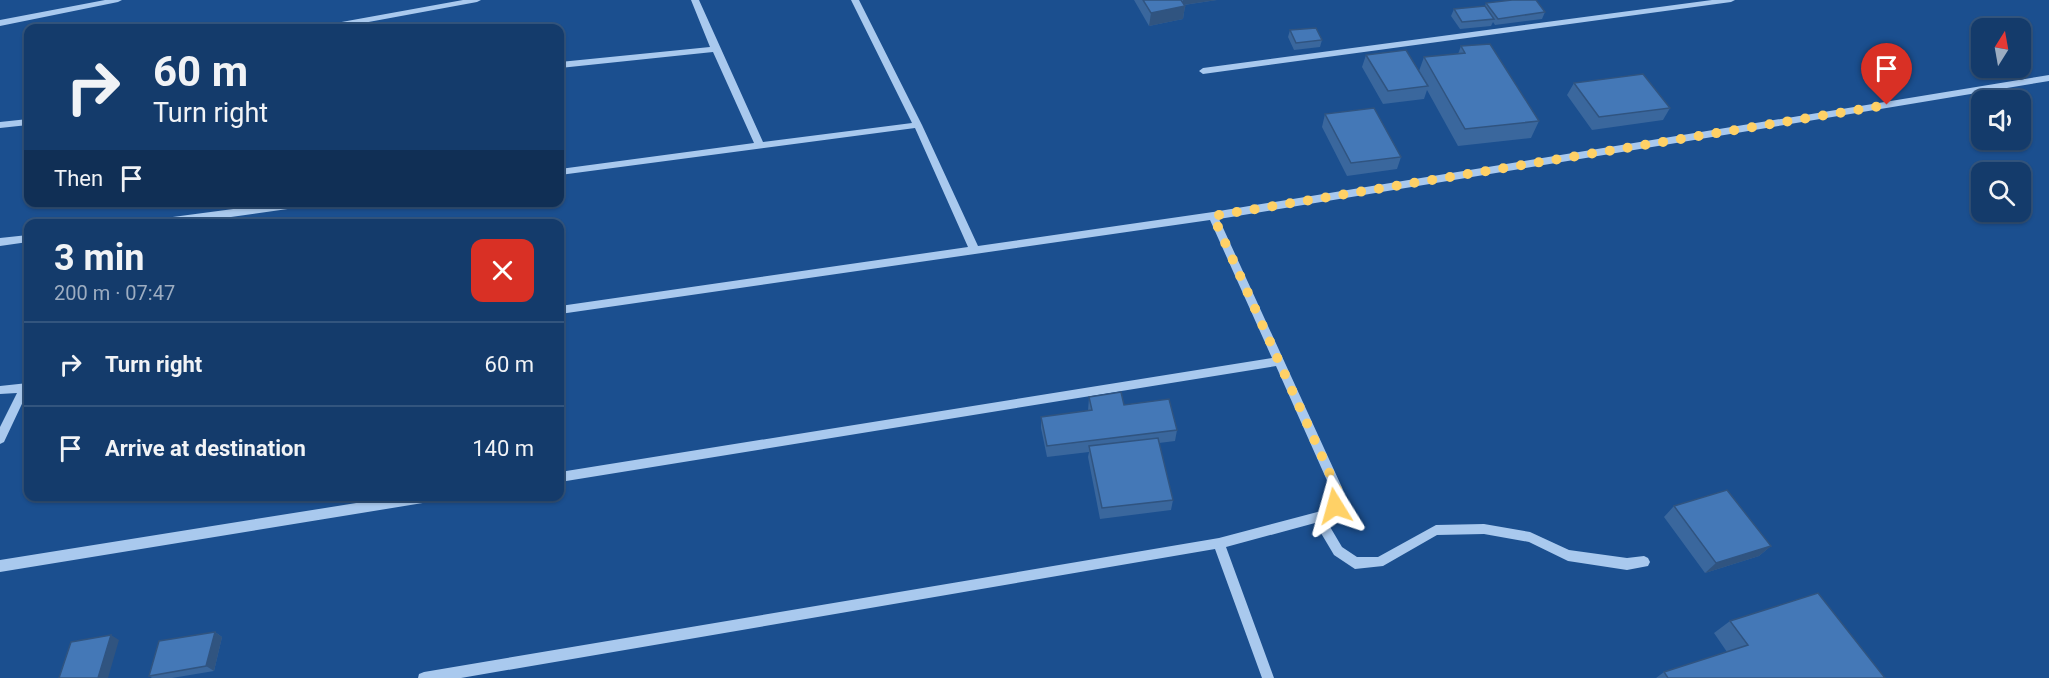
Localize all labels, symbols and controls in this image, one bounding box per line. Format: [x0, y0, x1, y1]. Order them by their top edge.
north arrow [1971, 18, 2031, 78]
map controls [1971, 18, 2031, 222]
pin [1861, 43, 1912, 105]
text: 60 m [153, 47, 248, 96]
icon: right [54, 48, 132, 126]
icon: arrive [1870, 52, 1903, 85]
button: sound [1971, 90, 2031, 150]
text: Turn right [153, 97, 268, 129]
icon: arrive [115, 162, 148, 195]
button: search [1971, 162, 2031, 222]
text: Then [54, 166, 103, 191]
text: 3 min [54, 237, 145, 279]
button: close [471, 239, 534, 302]
text: 200 m · 07:47 [54, 281, 175, 305]
icon: right [54, 348, 87, 381]
text: Turn right [105, 352, 202, 377]
text: 60 m [485, 352, 534, 377]
icon: arrive [54, 432, 87, 465]
text: Arrive at destination [105, 436, 306, 461]
text: 140 m [472, 436, 534, 461]
position arrow [1303, 474, 1367, 538]

